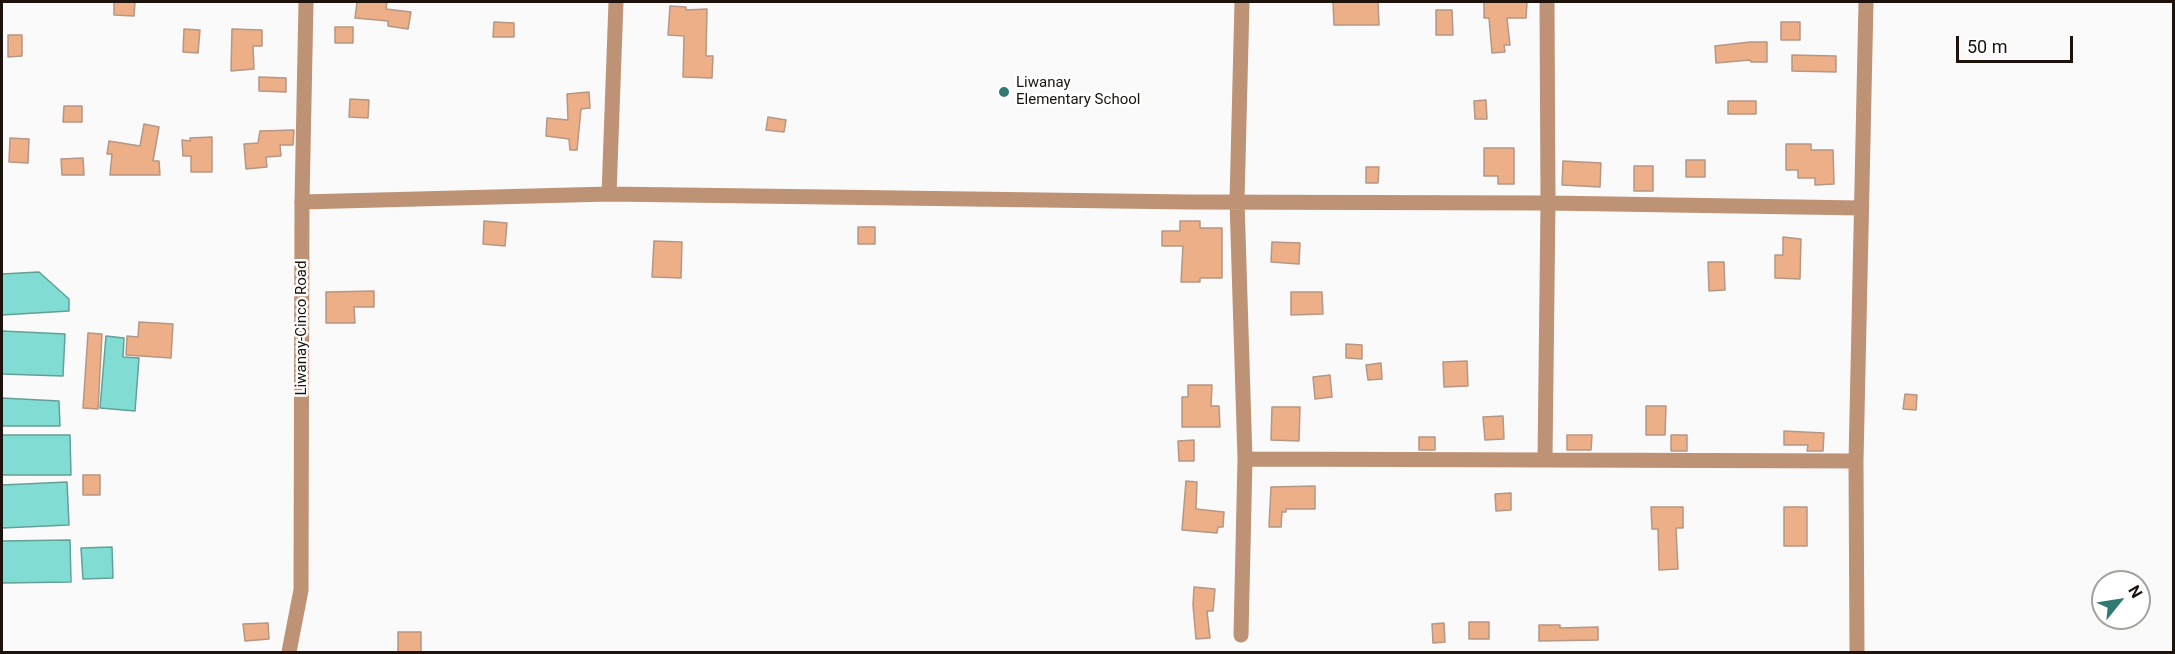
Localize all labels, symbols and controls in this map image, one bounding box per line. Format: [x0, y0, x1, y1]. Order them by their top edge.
scale bar [1959, 24, 2076, 62]
text: 50 m [1967, 36, 2007, 57]
place label: Liwanay Elementary School [1016, 74, 1140, 109]
marker: Liwanay Elementary School [997, 85, 1011, 99]
street label: Liwanay-Cinco Road [293, 261, 311, 395]
north arrow [2091, 570, 2151, 630]
text: N [2124, 582, 2146, 601]

